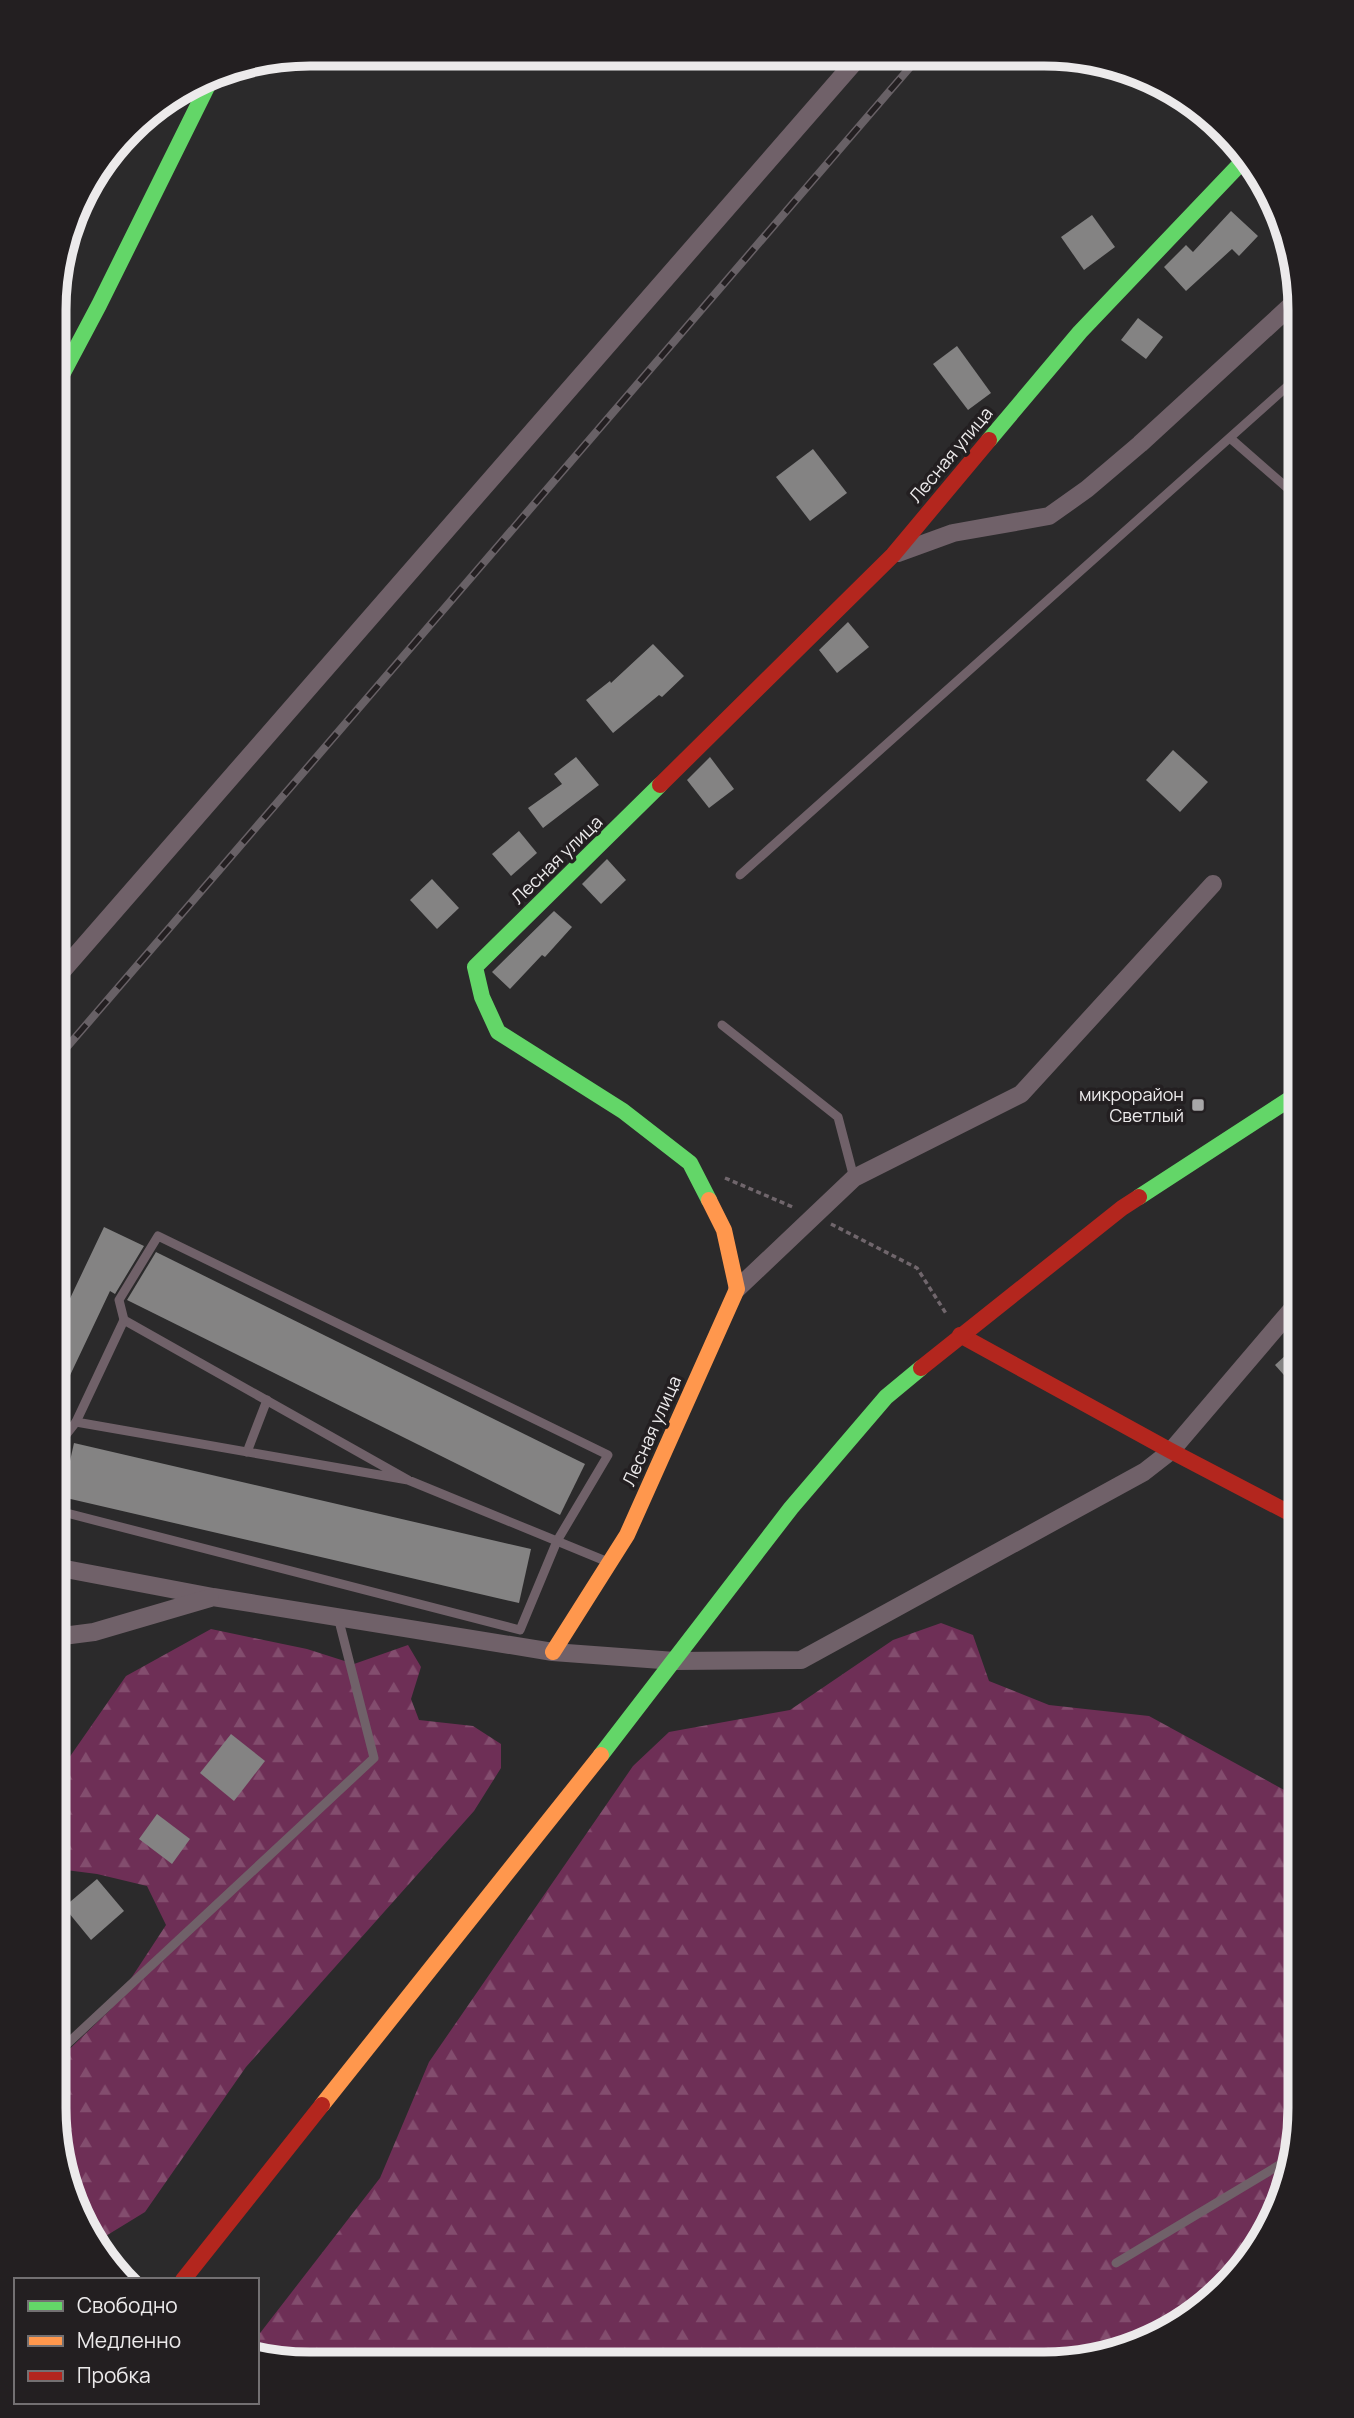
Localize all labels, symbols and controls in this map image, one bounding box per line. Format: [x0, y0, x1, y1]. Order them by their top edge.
street label: Лесная улица [903, 401, 997, 507]
street label: Лесная улица [505, 810, 607, 909]
place label: микрорайон Светлый [1079, 1082, 1184, 1127]
marker: микрорайон Светлый [1190, 1097, 1206, 1113]
street label: Лесная улица [616, 1372, 686, 1489]
legend [14, 2278, 259, 2404]
text: Свободно [77, 2291, 178, 2319]
text: Медленно [77, 2326, 181, 2354]
text: Пробка [77, 2361, 151, 2389]

